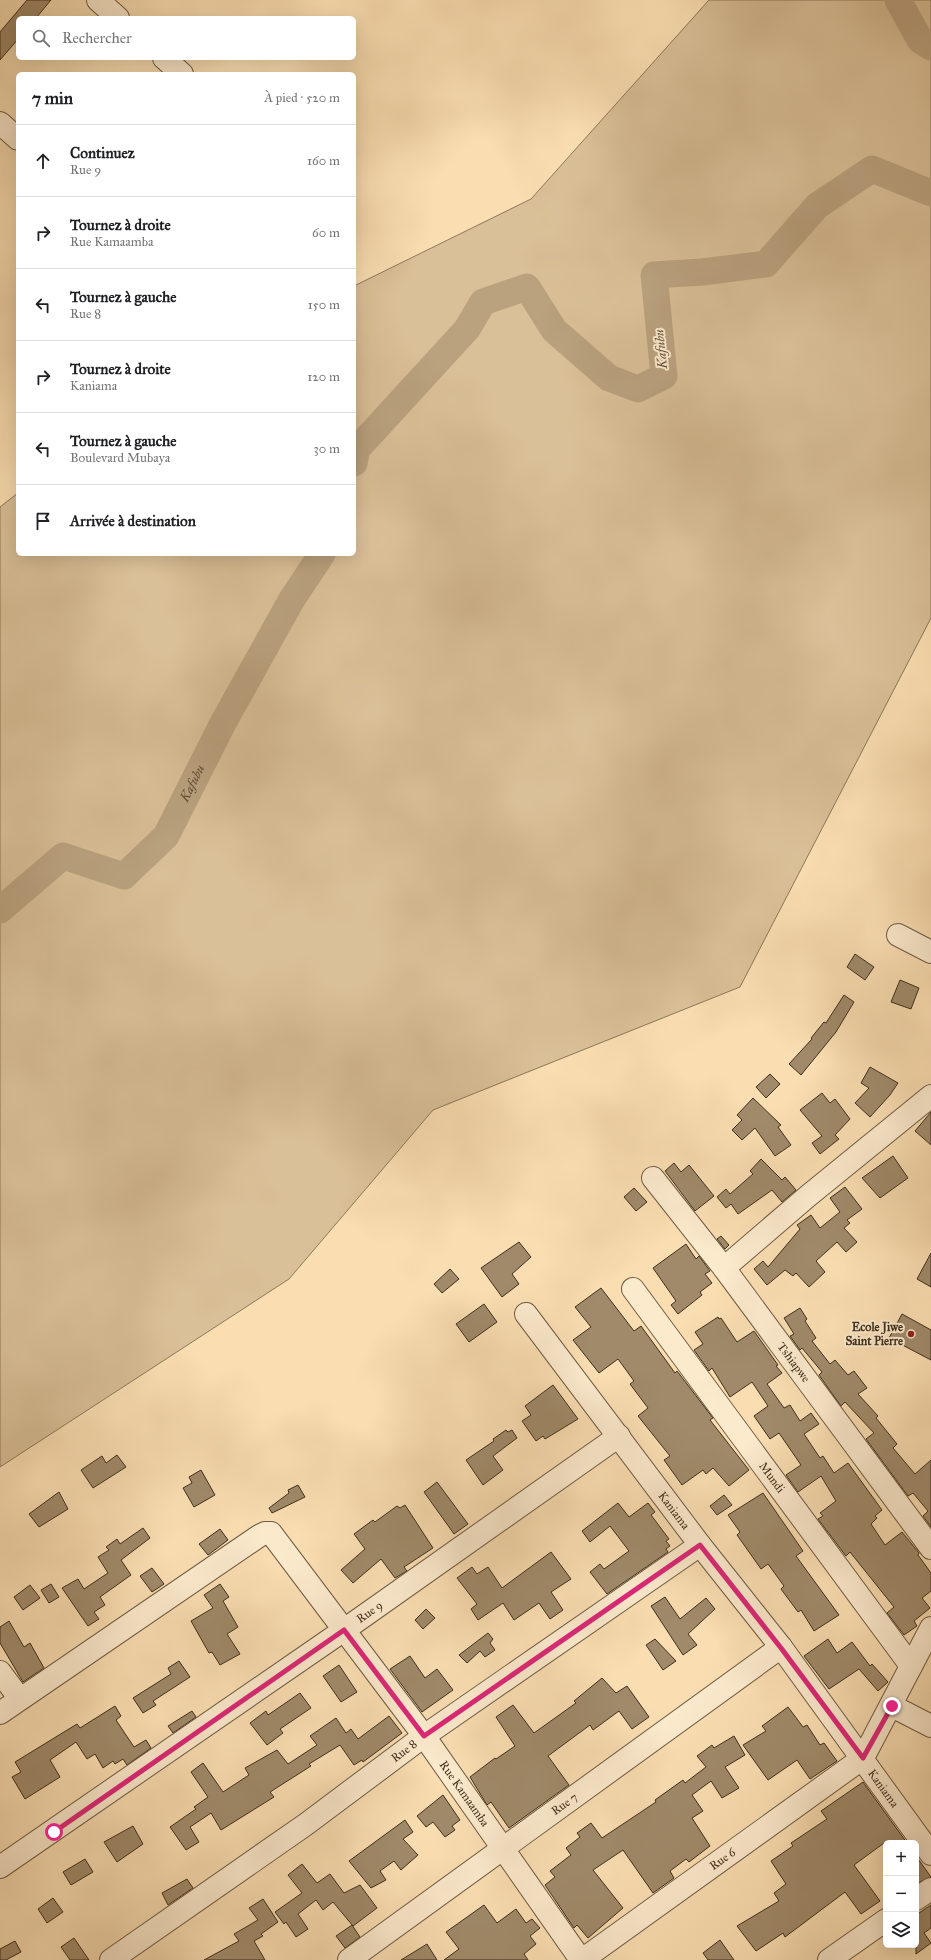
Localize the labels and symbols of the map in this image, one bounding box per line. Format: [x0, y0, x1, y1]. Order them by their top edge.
water label: Kafubu [651, 328, 671, 370]
water label: Kafubu [176, 762, 209, 806]
place label: Ecole Jiwe Saint Pierre [845, 1320, 903, 1348]
marker: Ecole Jiwe Saint Pierre [906, 1329, 916, 1339]
street label: Tshiapwe [774, 1340, 813, 1385]
street label: Mundi [756, 1459, 788, 1496]
street label: Kaniama [655, 1489, 693, 1533]
street label: Rue 9 [354, 1598, 385, 1626]
route end [883, 1697, 901, 1715]
street label: Rue 8 [388, 1737, 420, 1765]
street label: Rue Kamaamba [437, 1758, 493, 1830]
street label: Kaniama [865, 1767, 902, 1811]
street label: Rue 7 [549, 1790, 580, 1818]
route start [45, 1823, 63, 1841]
street label: Rue 6 [707, 1845, 739, 1873]

